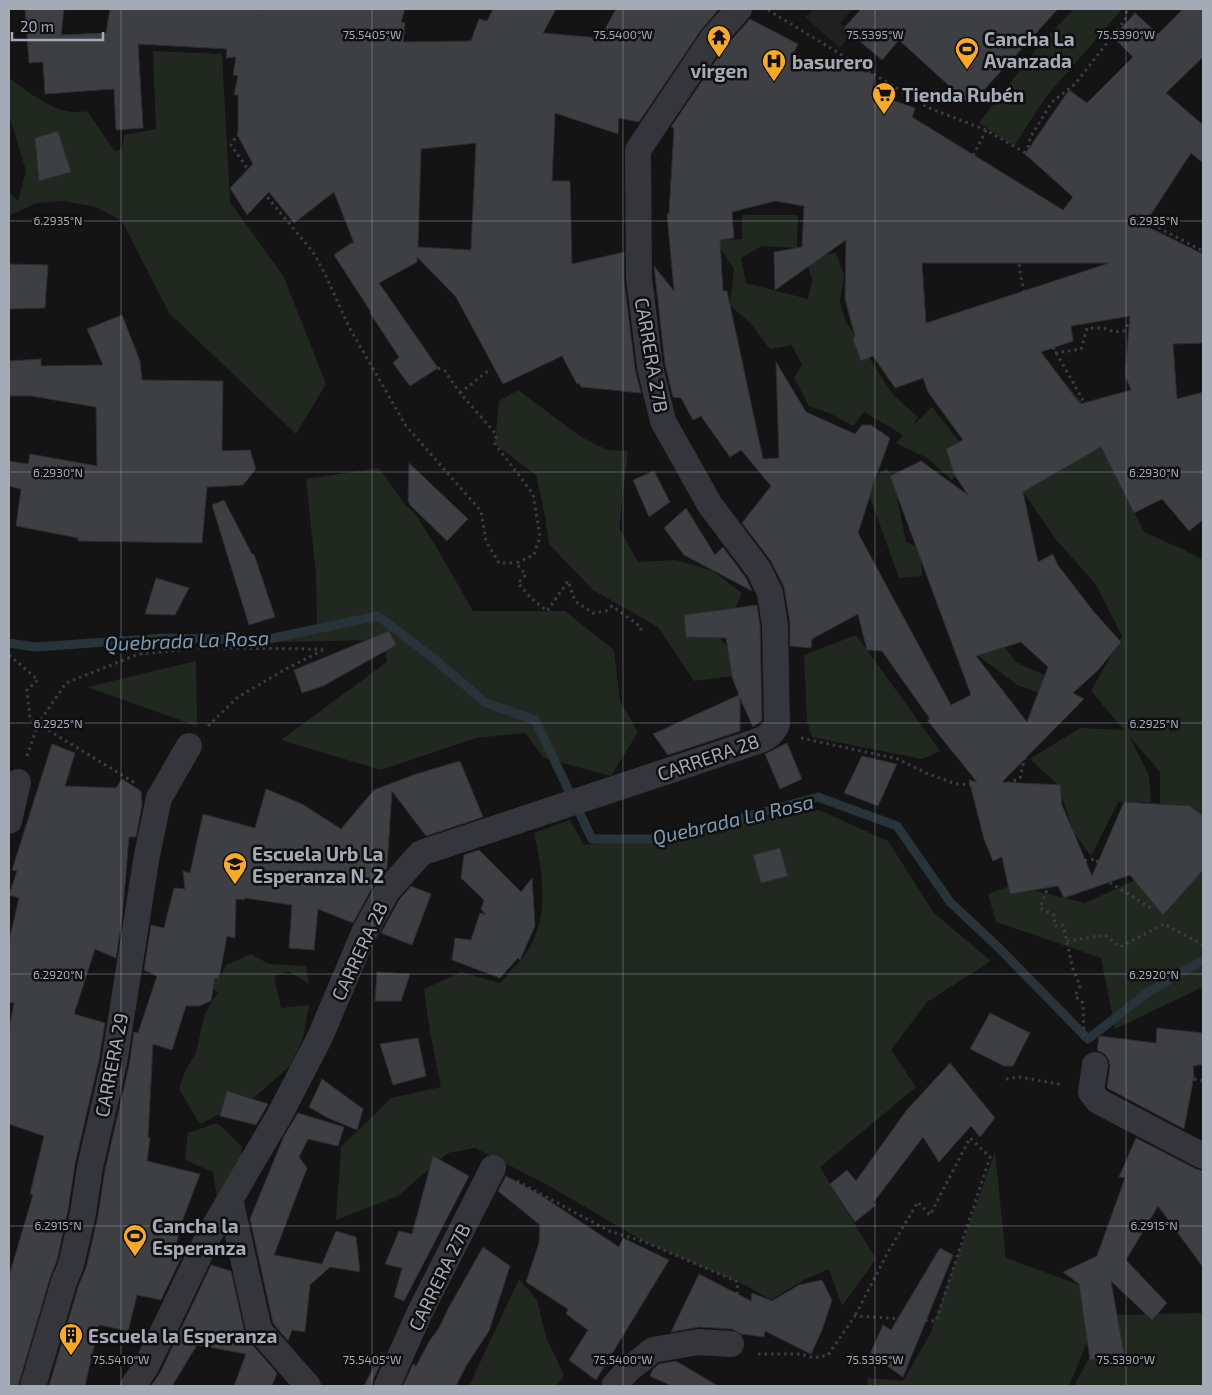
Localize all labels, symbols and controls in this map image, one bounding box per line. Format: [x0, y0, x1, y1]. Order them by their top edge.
scale bar [12, 10, 104, 42]
text: 20 m [20, 17, 54, 35]
temple icon: virgen [706, 24, 732, 58]
text: 75.5405°W [343, 27, 401, 41]
text: 75.5400°W [593, 27, 653, 41]
text: 75.5395°W [846, 27, 904, 41]
place label: Cancha La Avanzada [984, 27, 1074, 72]
text: 75.5390°W [1097, 27, 1155, 41]
sports icon: Cancha La Avanzada [954, 36, 980, 70]
hospital icon: basurero [761, 48, 787, 82]
place label: basurero [792, 50, 873, 73]
place label: virgen [690, 59, 748, 82]
supermarket icon: Tienda Rubén [871, 81, 897, 115]
place label: Tienda Rubén [902, 83, 1024, 106]
text: 6.2935°N [33, 213, 83, 227]
text: 6.2935°N [1129, 213, 1179, 227]
street label: CARRERA 27B [631, 296, 673, 414]
text: 6.2930°N [33, 465, 83, 479]
text: 6.2930°N [1129, 465, 1179, 479]
water label: Quebrada La Rosa [104, 625, 270, 655]
text: 6.2925°N [33, 716, 83, 730]
text: 6.2925°N [1129, 716, 1179, 730]
street label: CARRERA 28 [654, 729, 762, 785]
water label: Quebrada La Rosa [650, 789, 816, 849]
place label: Escuela Urb La Esperanza N. 2 [252, 842, 384, 887]
school or university icon: Escuela Urb La Esperanza N. 2 [222, 851, 248, 885]
street label: CARRERA 28 [326, 898, 392, 1004]
text: 6.2920°N [33, 967, 83, 981]
text: 6.2920°N [1129, 967, 1179, 981]
street label: CARRERA 29 [90, 1011, 132, 1119]
place label: Cancha la Esperanza [152, 1214, 246, 1259]
text: 6.2915°N [34, 1218, 82, 1232]
text: 6.2915°N [1130, 1218, 1178, 1232]
street label: CARRERA 27B [403, 1220, 475, 1334]
sports icon: Cancha la Esperanza [122, 1223, 148, 1257]
building icon: Escuela la Esperanza [58, 1322, 84, 1356]
place label: Escuela la Esperanza [88, 1324, 277, 1347]
text: 75.5410°W [93, 1352, 149, 1366]
text: 75.5405°W [343, 1352, 401, 1366]
text: 75.5400°W [593, 1352, 653, 1366]
text: 75.5395°W [846, 1352, 904, 1366]
text: 75.5390°W [1097, 1352, 1155, 1366]

